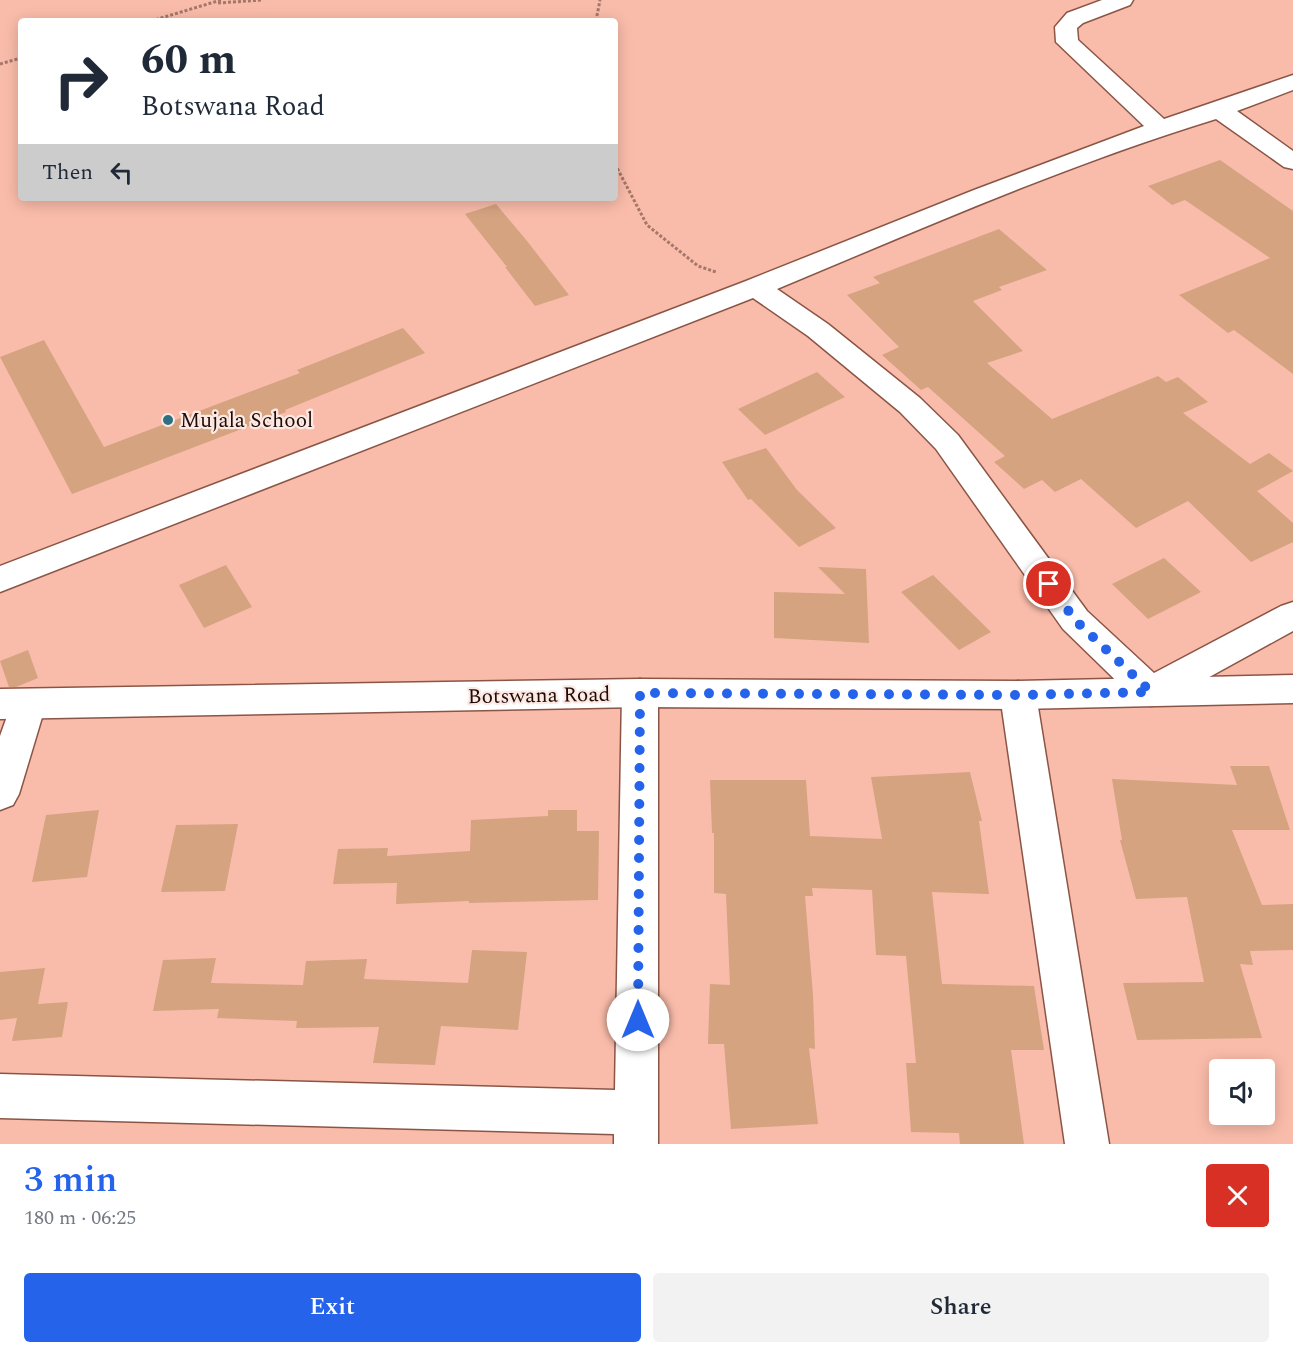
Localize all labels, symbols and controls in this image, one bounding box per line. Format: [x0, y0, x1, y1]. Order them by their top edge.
text: 60 m [141, 29, 236, 92]
icon: right [42, 42, 120, 120]
text: Botswana Road [141, 86, 325, 128]
text: Then [42, 156, 93, 189]
icon: left [105, 156, 138, 189]
place label: Mujala School [180, 405, 313, 437]
marker: Mujala School [161, 413, 175, 427]
pin [1023, 558, 1074, 609]
icon: arrive [1032, 567, 1065, 600]
street label: Botswana Road [467, 679, 611, 713]
position arrow [606, 988, 670, 1052]
map controls [1209, 1059, 1275, 1125]
button: sound [1209, 1059, 1275, 1125]
text: 3 min [24, 1153, 117, 1208]
button: close [1206, 1164, 1269, 1227]
text: 180 m · 06:25 [24, 1203, 136, 1233]
button: Exit [24, 1273, 641, 1342]
button: Share [653, 1273, 1269, 1342]

